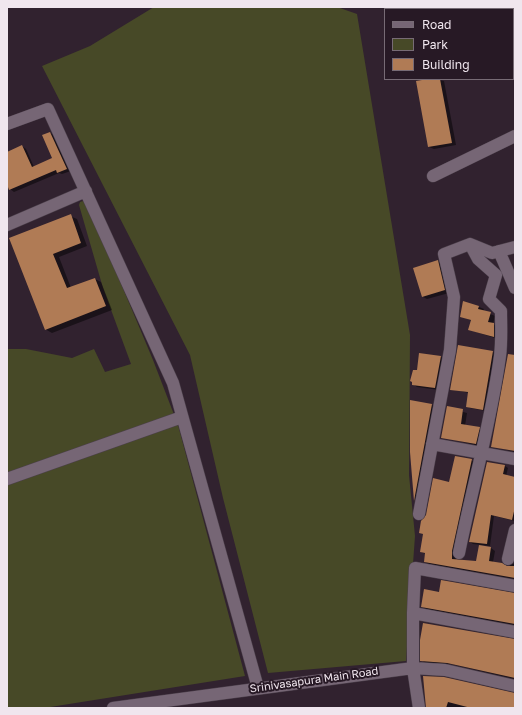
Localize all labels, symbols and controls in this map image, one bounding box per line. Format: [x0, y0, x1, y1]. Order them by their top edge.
legend [384, 8, 514, 80]
text: Road [422, 17, 451, 32]
text: Park [422, 37, 448, 52]
text: Building [422, 57, 470, 72]
street label: Srinivasapura Main Road [249, 664, 379, 696]

